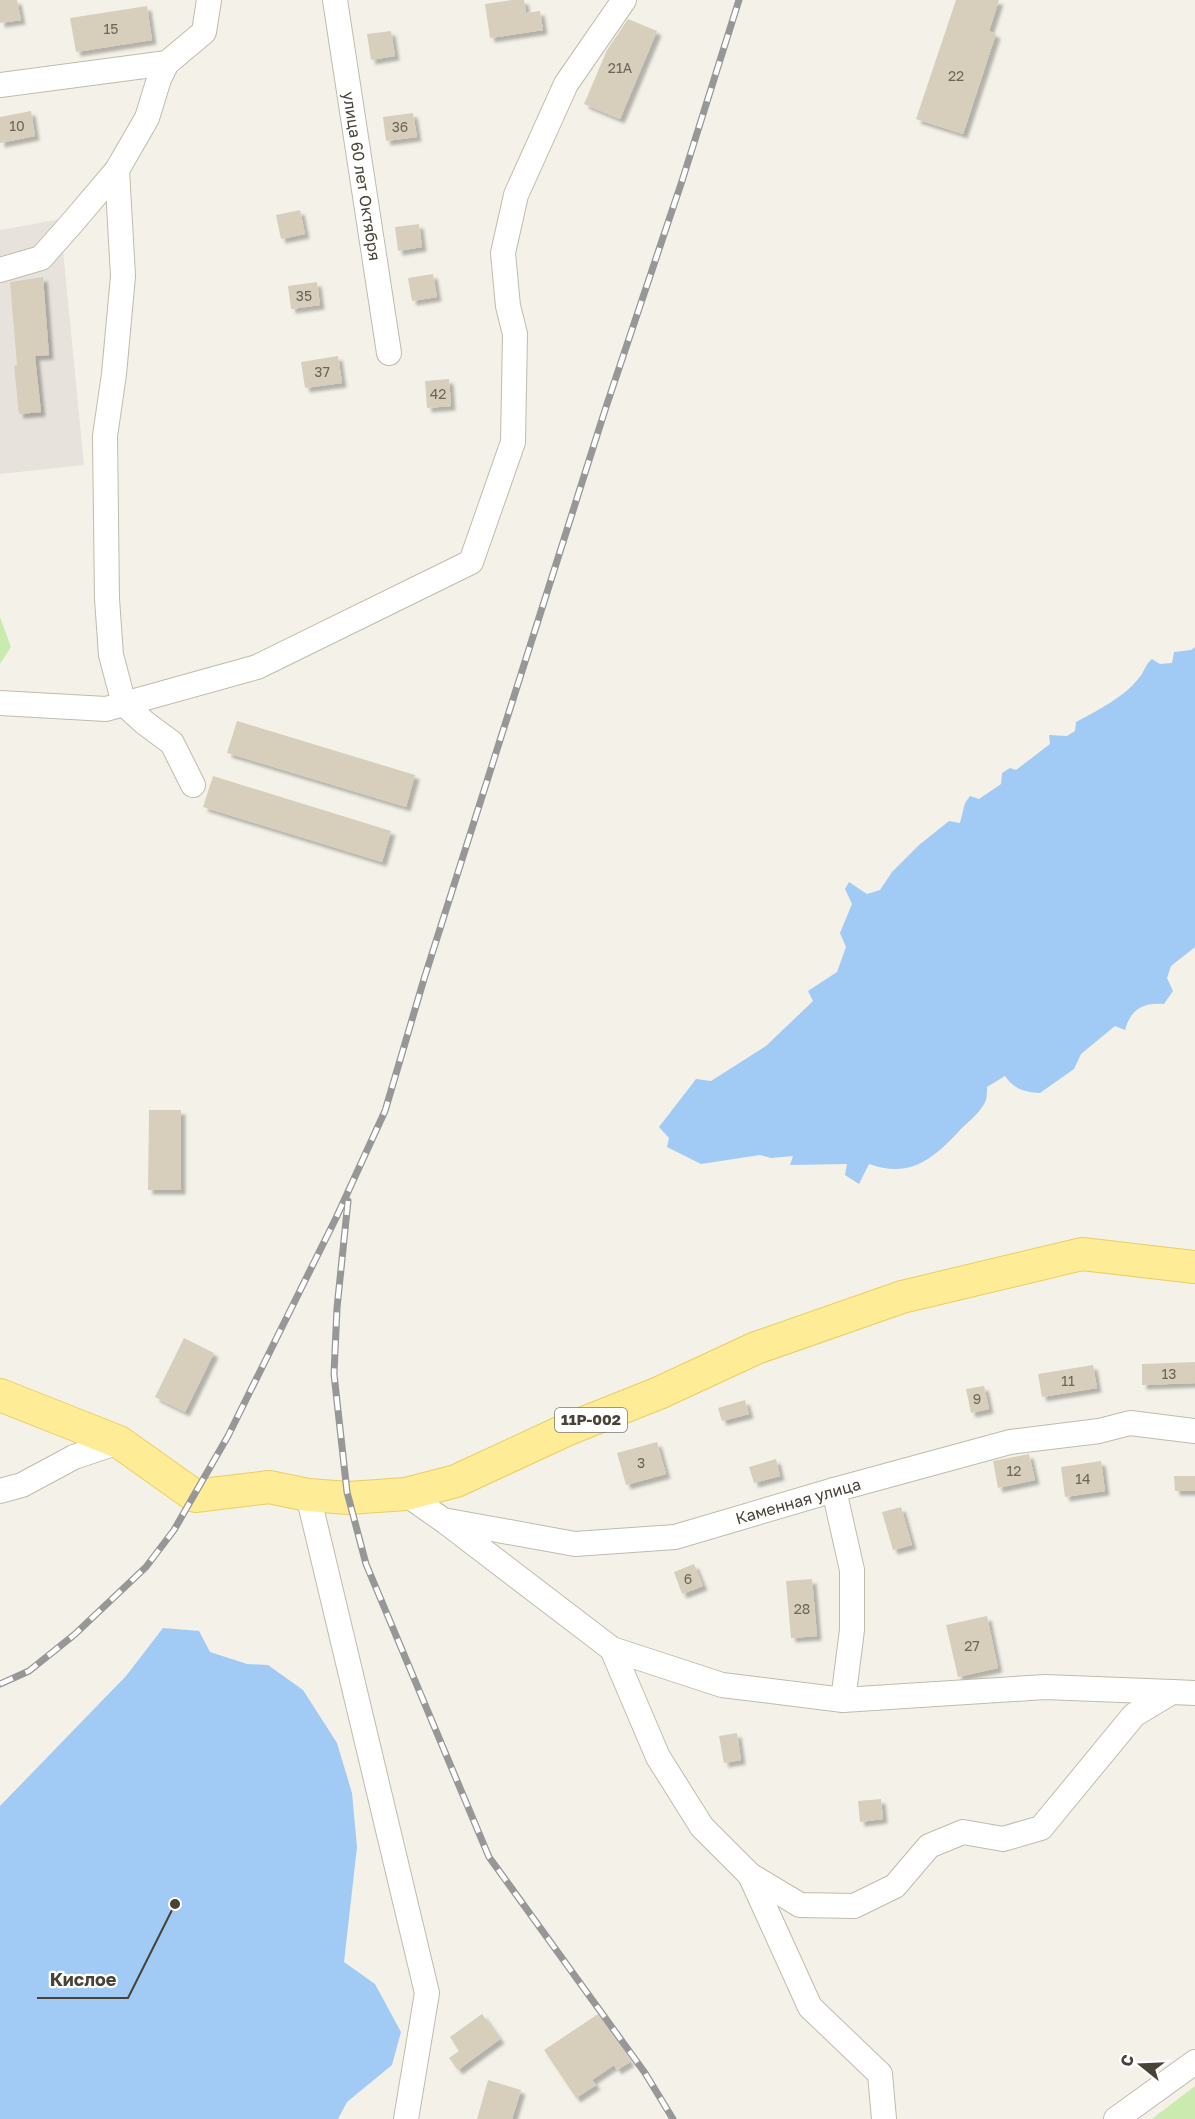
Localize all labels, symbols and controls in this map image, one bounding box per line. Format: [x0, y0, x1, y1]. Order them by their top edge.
house number: 15 [104, 20, 118, 37]
house number: 21А [608, 59, 633, 76]
house number: 22 [948, 67, 964, 84]
street label: улица 60 лет Октября [339, 90, 385, 262]
house number: 10 [9, 117, 25, 134]
house number: 36 [392, 118, 408, 135]
house number: 35 [296, 287, 312, 304]
house number: 37 [314, 363, 330, 380]
house number: 42 [430, 385, 446, 402]
house number: 13 [1162, 1365, 1176, 1382]
house number: 11 [1061, 1372, 1075, 1389]
house number: 9 [973, 1390, 981, 1407]
road number: 11Р-002 [555, 1408, 627, 1432]
house number: 3 [637, 1454, 645, 1471]
house number: 12 [1007, 1462, 1021, 1479]
house number: 14 [1075, 1470, 1091, 1487]
street label: Каменная улица [733, 1474, 863, 1528]
house number: 6 [684, 1570, 692, 1587]
house number: 28 [794, 1600, 810, 1617]
house number: 27 [964, 1637, 980, 1654]
callout: Кислое [37, 1962, 128, 1998]
text: Кислое [50, 1968, 117, 1990]
north arrow [1111, 2035, 1171, 2095]
text: С [1115, 2052, 1138, 2069]

